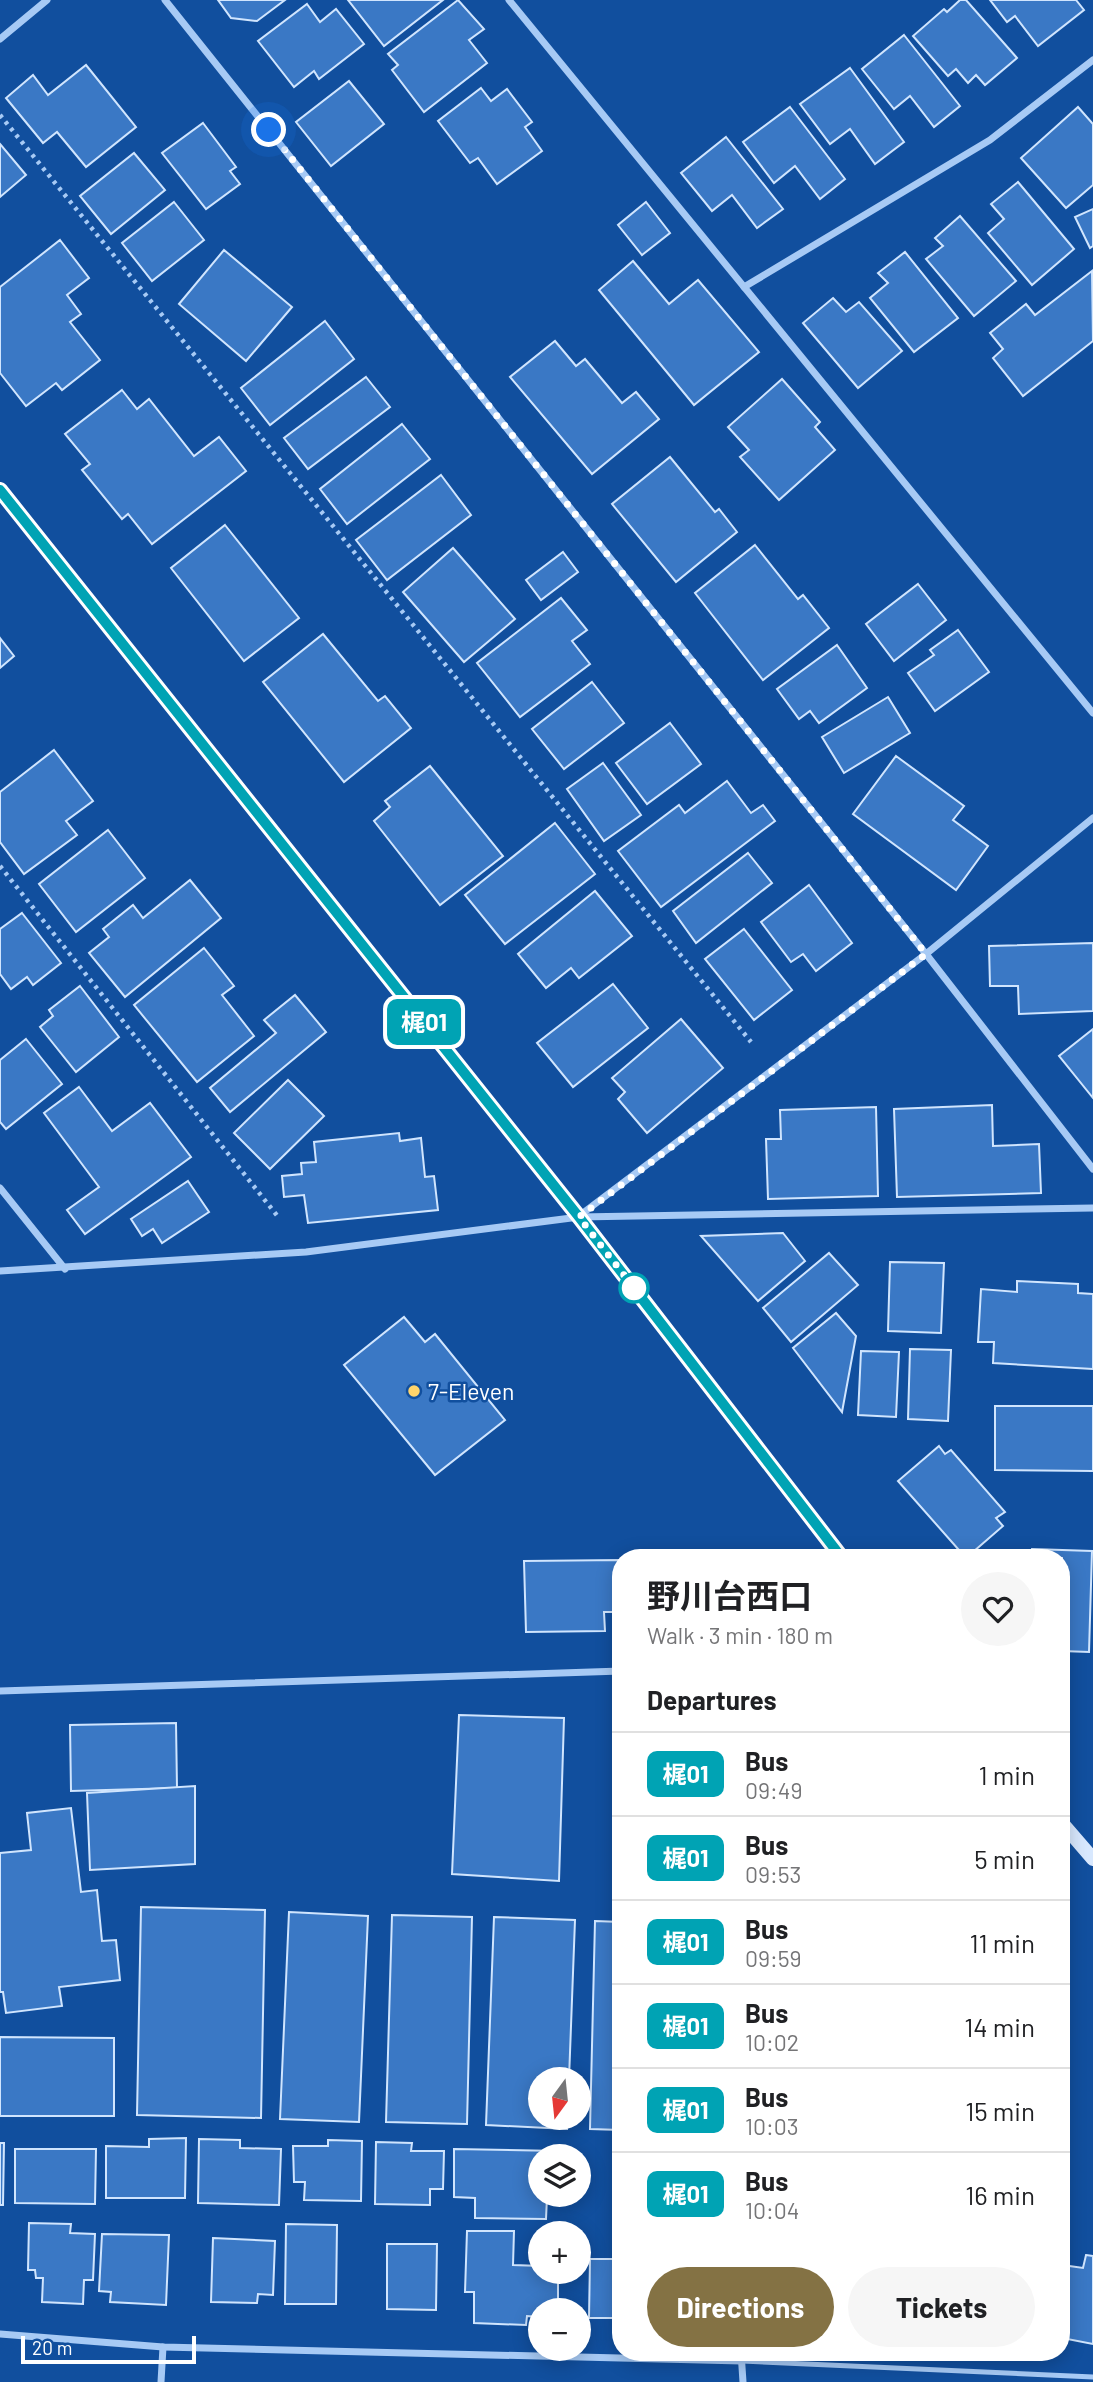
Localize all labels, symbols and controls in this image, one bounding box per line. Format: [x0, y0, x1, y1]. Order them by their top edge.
your location [251, 112, 286, 147]
line badge: 梶01 [384, 999, 464, 1045]
text: 梶01 [401, 1007, 447, 1036]
unlabelled marker [619, 1273, 649, 1303]
place label: 7-Eleven [428, 1377, 514, 1405]
marker: 7-Eleven [406, 1383, 422, 1399]
button: heart [961, 1572, 1035, 1646]
text: 野川台西口 [647, 1575, 812, 1615]
text: Walk · 3 min · 180 m [647, 1621, 833, 1649]
text: Departures [647, 1684, 777, 1715]
text: Bus [745, 1745, 788, 1776]
text: 梶01 [663, 1759, 708, 1788]
text: 1 min [979, 1759, 1035, 1790]
text: 09:49 [745, 1776, 802, 1804]
text: Bus [745, 1829, 788, 1860]
text: 梶01 [663, 1843, 708, 1872]
text: 5 min [974, 1843, 1035, 1874]
text: 09:53 [745, 1860, 801, 1888]
text: Bus [745, 1913, 788, 1944]
text: 梶01 [663, 1927, 708, 1956]
text: 11 min [969, 1927, 1035, 1958]
text: 09:59 [745, 1944, 802, 1972]
text: Bus [745, 1997, 788, 2028]
text: 梶01 [663, 2011, 708, 2040]
text: 14 min [964, 2011, 1035, 2042]
text: 10:02 [745, 2028, 799, 2056]
north arrow [528, 2067, 592, 2130]
map controls [528, 2067, 591, 2361]
text: Bus [745, 2081, 788, 2112]
text: 梶01 [663, 2095, 708, 2124]
text: 15 min [965, 2095, 1035, 2126]
text: 10:03 [745, 2112, 799, 2140]
button: layers [528, 2144, 591, 2207]
text: Bus [745, 2165, 788, 2196]
text: 梶01 [663, 2179, 708, 2208]
text: 16 min [965, 2179, 1035, 2210]
text: 10:04 [745, 2196, 800, 2224]
button: + [528, 2221, 591, 2284]
button: Directions [647, 2267, 834, 2347]
button: Tickets [848, 2267, 1035, 2347]
button: − [528, 2298, 591, 2361]
scale bar [21, 2333, 196, 2365]
text: 20 m [32, 2336, 72, 2359]

